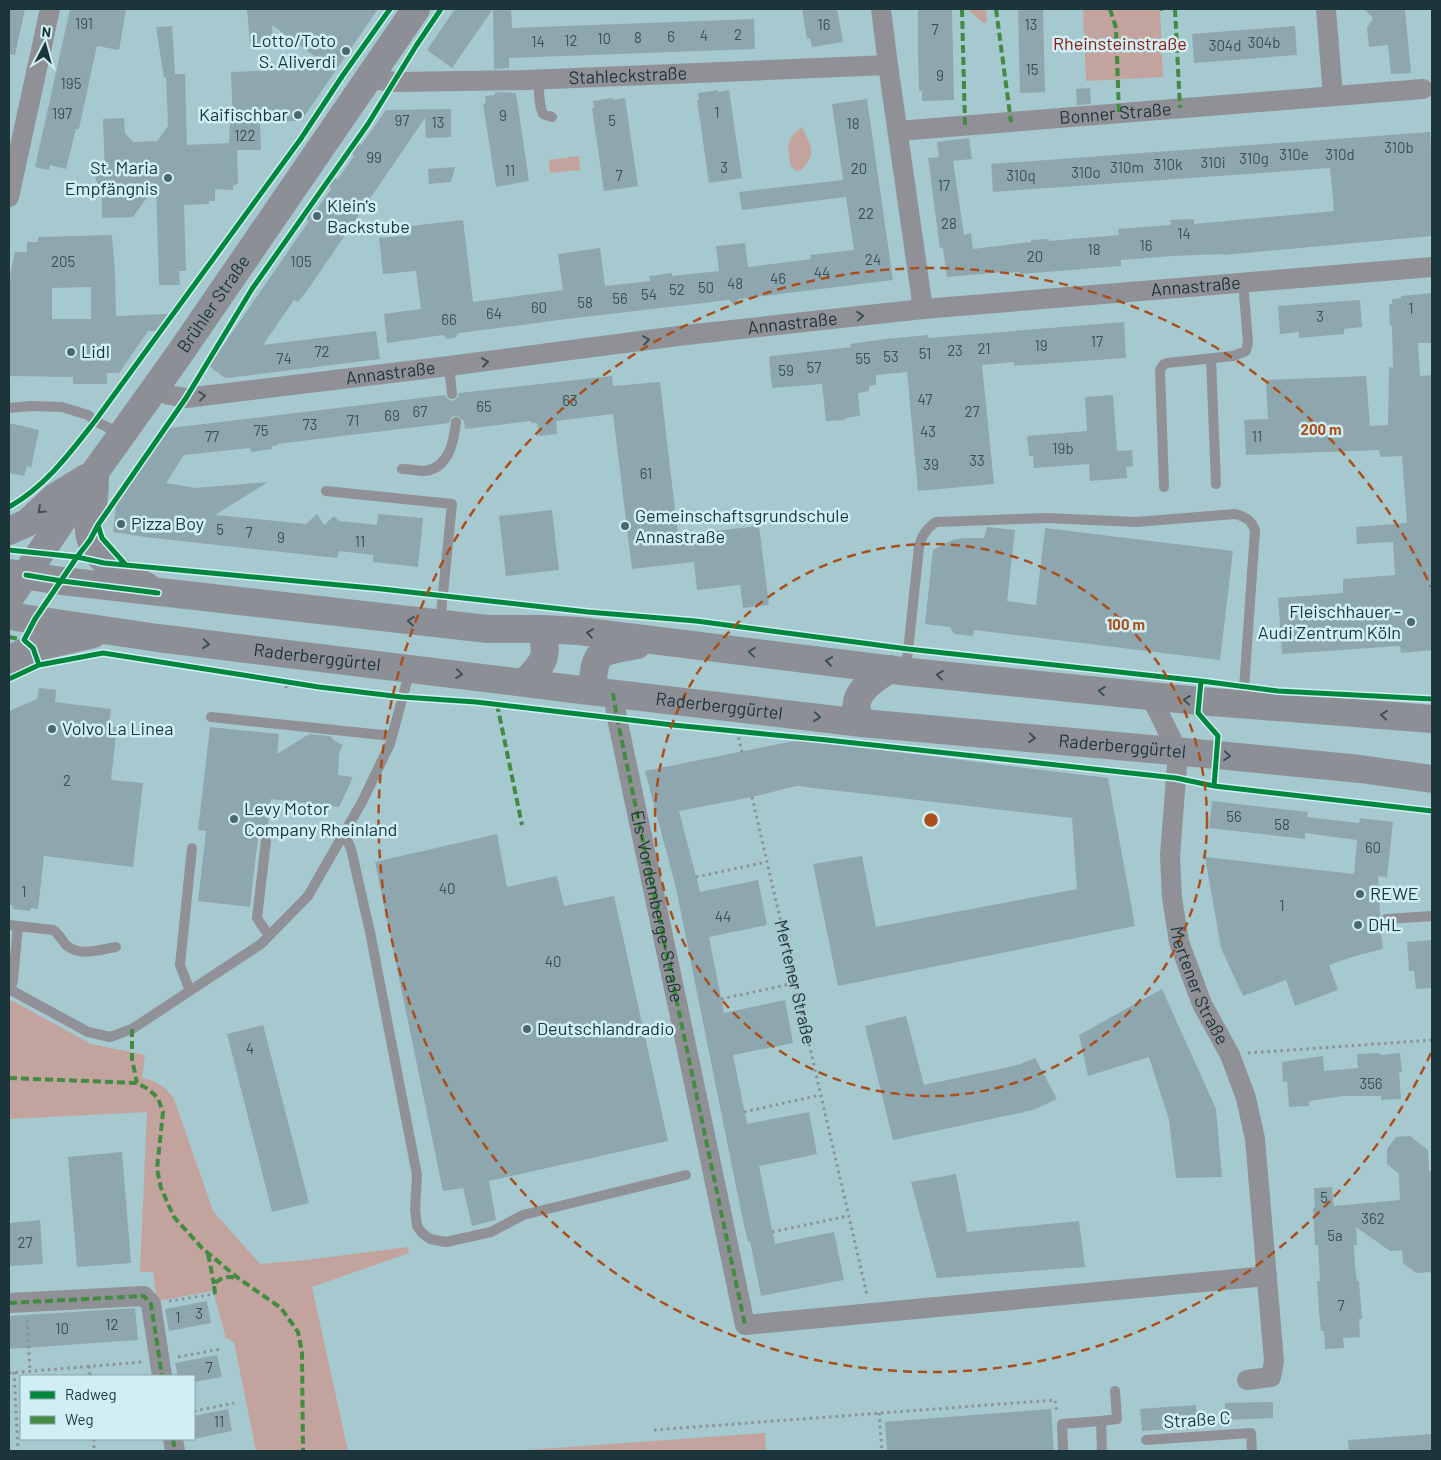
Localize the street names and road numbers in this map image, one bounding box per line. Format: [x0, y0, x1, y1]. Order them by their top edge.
street label: Stahleckstraße [568, 61, 688, 88]
street label: Bonner Straße [1058, 97, 1172, 128]
street label: Brühler Straße [172, 250, 254, 357]
street label: Annastraße [1150, 271, 1242, 300]
street label: Annastraße [746, 306, 838, 338]
street label: Annastraße [344, 356, 437, 388]
street label: Raderberggürtel [253, 638, 382, 675]
street label: Raderberggürtel [655, 687, 784, 724]
street label: Raderberggürtel [1058, 729, 1187, 762]
street label: Els-Vordemberge-Straße [627, 808, 689, 1004]
street label: Mertener Straße [771, 918, 821, 1046]
street label: Mertener Straße [1167, 924, 1234, 1048]
street label: Straße C [1163, 1406, 1231, 1432]

